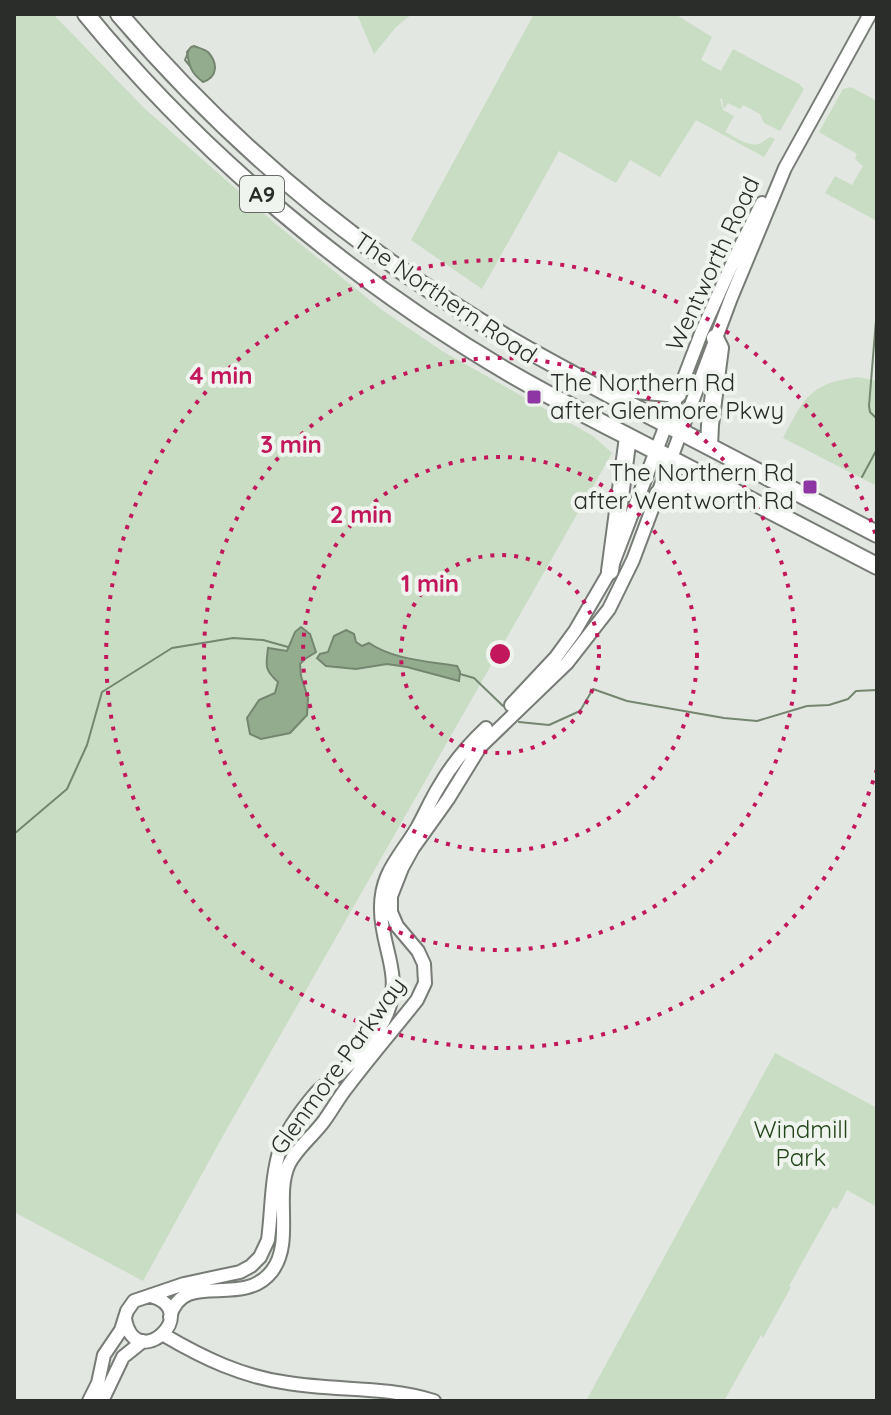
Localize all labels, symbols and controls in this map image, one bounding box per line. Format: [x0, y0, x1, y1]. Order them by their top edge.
street label: Wentworth Road [659, 172, 766, 356]
road number: A9 [240, 176, 284, 212]
street label: The Northern Road [348, 225, 543, 369]
text: 4 min [190, 360, 252, 390]
place label: The Northern Rd after Glenmore Pkwy [550, 367, 784, 425]
marker: The Northern Rd after Glenmore Pkwy [525, 388, 543, 406]
text: 3 min [260, 429, 322, 459]
place label: The Northern Rd after Wentworth Rd [573, 457, 794, 515]
marker: The Northern Rd after Wentworth Rd [801, 478, 819, 496]
text: 2 min [330, 499, 392, 529]
text: 1 min [401, 568, 459, 598]
centre of rings [486, 640, 514, 668]
street label: Glenmore Parkway [263, 971, 412, 1160]
park label: Windmill Park [754, 1114, 848, 1172]

